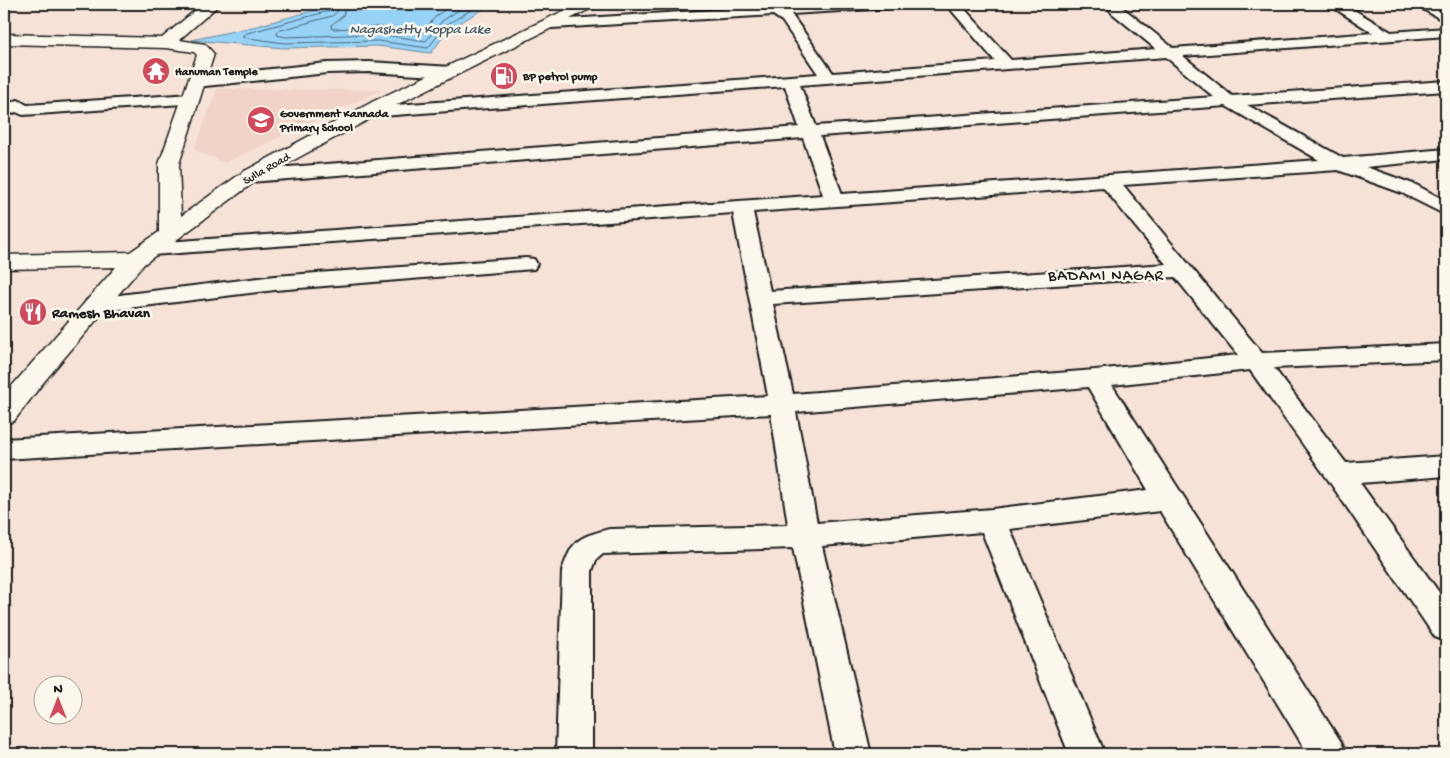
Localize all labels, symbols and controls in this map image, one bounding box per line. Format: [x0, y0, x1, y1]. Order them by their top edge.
water label: Nagashetty Koppa Lake [350, 22, 491, 39]
temple icon: Hanuman Temple [141, 56, 171, 86]
fuel station icon: BP petrol pump [489, 61, 519, 91]
place label: Hanuman Temple [175, 66, 258, 80]
place label: BP petrol pump [522, 71, 598, 85]
school or university icon: Government Kannada Primary School [246, 105, 276, 135]
place label: Government Kannada Primary School [279, 108, 390, 136]
street label: Sulla Road [241, 150, 294, 189]
district label: BADAMI NAGAR [1047, 268, 1164, 287]
restaurant icon: Ramesh Bhavan [18, 297, 48, 327]
place label: Ramesh Bhavan [51, 305, 151, 323]
north arrow [32, 676, 82, 726]
text: N [53, 681, 63, 698]

